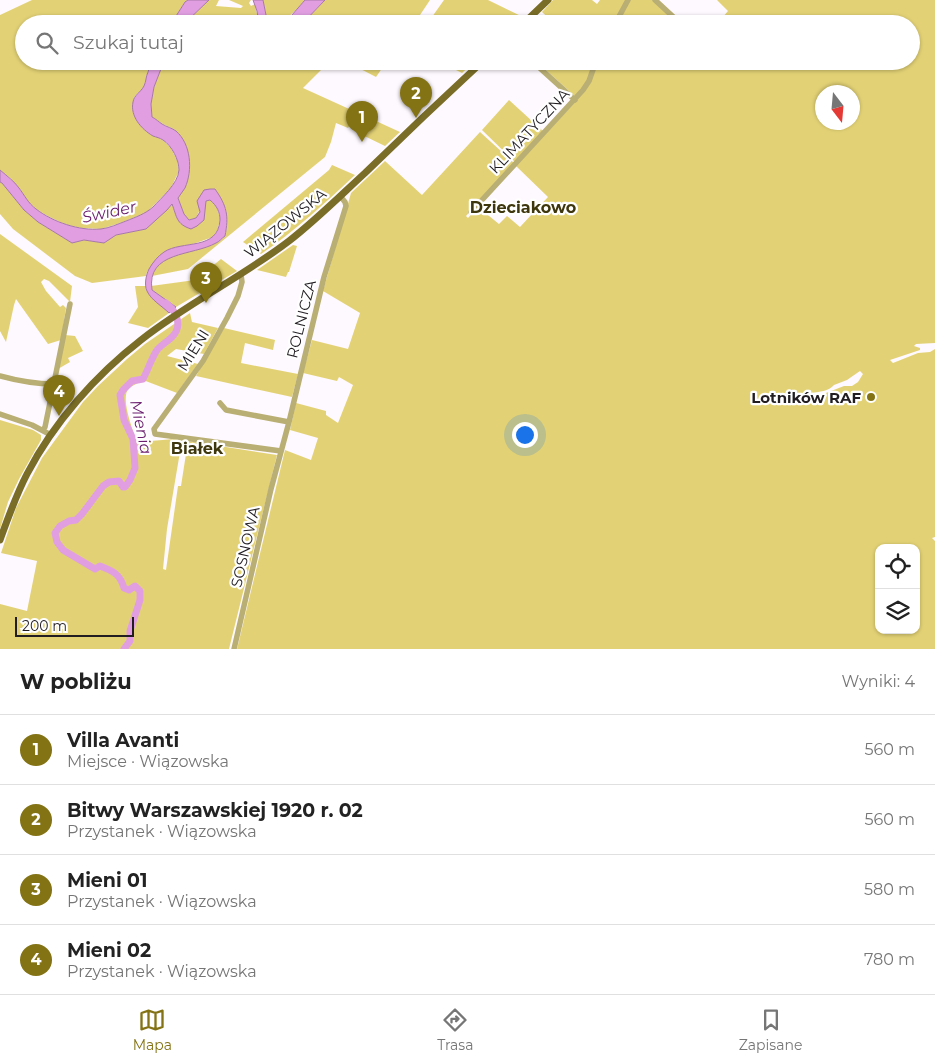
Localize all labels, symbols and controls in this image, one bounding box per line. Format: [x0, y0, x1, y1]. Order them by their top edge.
search box [15, 15, 920, 70]
icon: search [33, 29, 61, 57]
text: Szukaj tutaj [73, 31, 184, 54]
pin: 2 [400, 77, 432, 118]
street label: KLIMATYCZNA [485, 84, 573, 178]
north arrow [815, 85, 860, 130]
pin: 1 [346, 101, 378, 142]
street label: WIĄZOWSKA [240, 184, 330, 262]
water label: Świder [80, 197, 138, 227]
district label: Dzieciakowo [470, 198, 576, 217]
pin: 3 [190, 262, 222, 303]
street label: ROLNICZA [282, 278, 320, 360]
street label: MIENI [173, 326, 213, 374]
pin: 4 [43, 375, 75, 416]
place label: Lotników RAF [751, 388, 861, 407]
marker: Lotników RAF [865, 391, 877, 403]
water label: Mienia [126, 398, 156, 456]
your location [512, 422, 538, 448]
district label: Białek [171, 439, 224, 458]
street label: SOSNOWA [226, 504, 264, 589]
map controls [875, 544, 920, 634]
button: locate [875, 544, 920, 589]
button: layers [875, 589, 920, 634]
scale bar [15, 614, 134, 637]
text: 200 m [22, 617, 67, 635]
text: W pobliżu [20, 669, 132, 694]
text: Wyniki: 4 [841, 672, 915, 691]
text: Villa Avanti [67, 729, 179, 752]
text: 1 [33, 740, 39, 759]
text: 560 m [864, 740, 915, 759]
text: Miejsce · Wiązowska [67, 752, 229, 771]
text: Bitwy Warszawskiej 1920 r. 02 [67, 799, 363, 822]
text: 2 [31, 810, 41, 829]
text: 560 m [864, 810, 915, 829]
text: Przystanek · Wiązowska [67, 822, 257, 841]
text: Mieni 01 [67, 869, 147, 892]
text: 3 [31, 880, 41, 899]
text: 580 m [864, 880, 915, 899]
text: Przystanek · Wiązowska [67, 892, 257, 911]
text: Mieni 02 [67, 939, 151, 962]
text: 4 [30, 950, 42, 969]
text: 780 m [864, 950, 915, 969]
text: Przystanek · Wiązowska [67, 962, 257, 981]
tab: Mapa [133, 1006, 172, 1054]
tab: Trasa [437, 1006, 473, 1054]
tab: Zapisane [739, 1006, 802, 1054]

